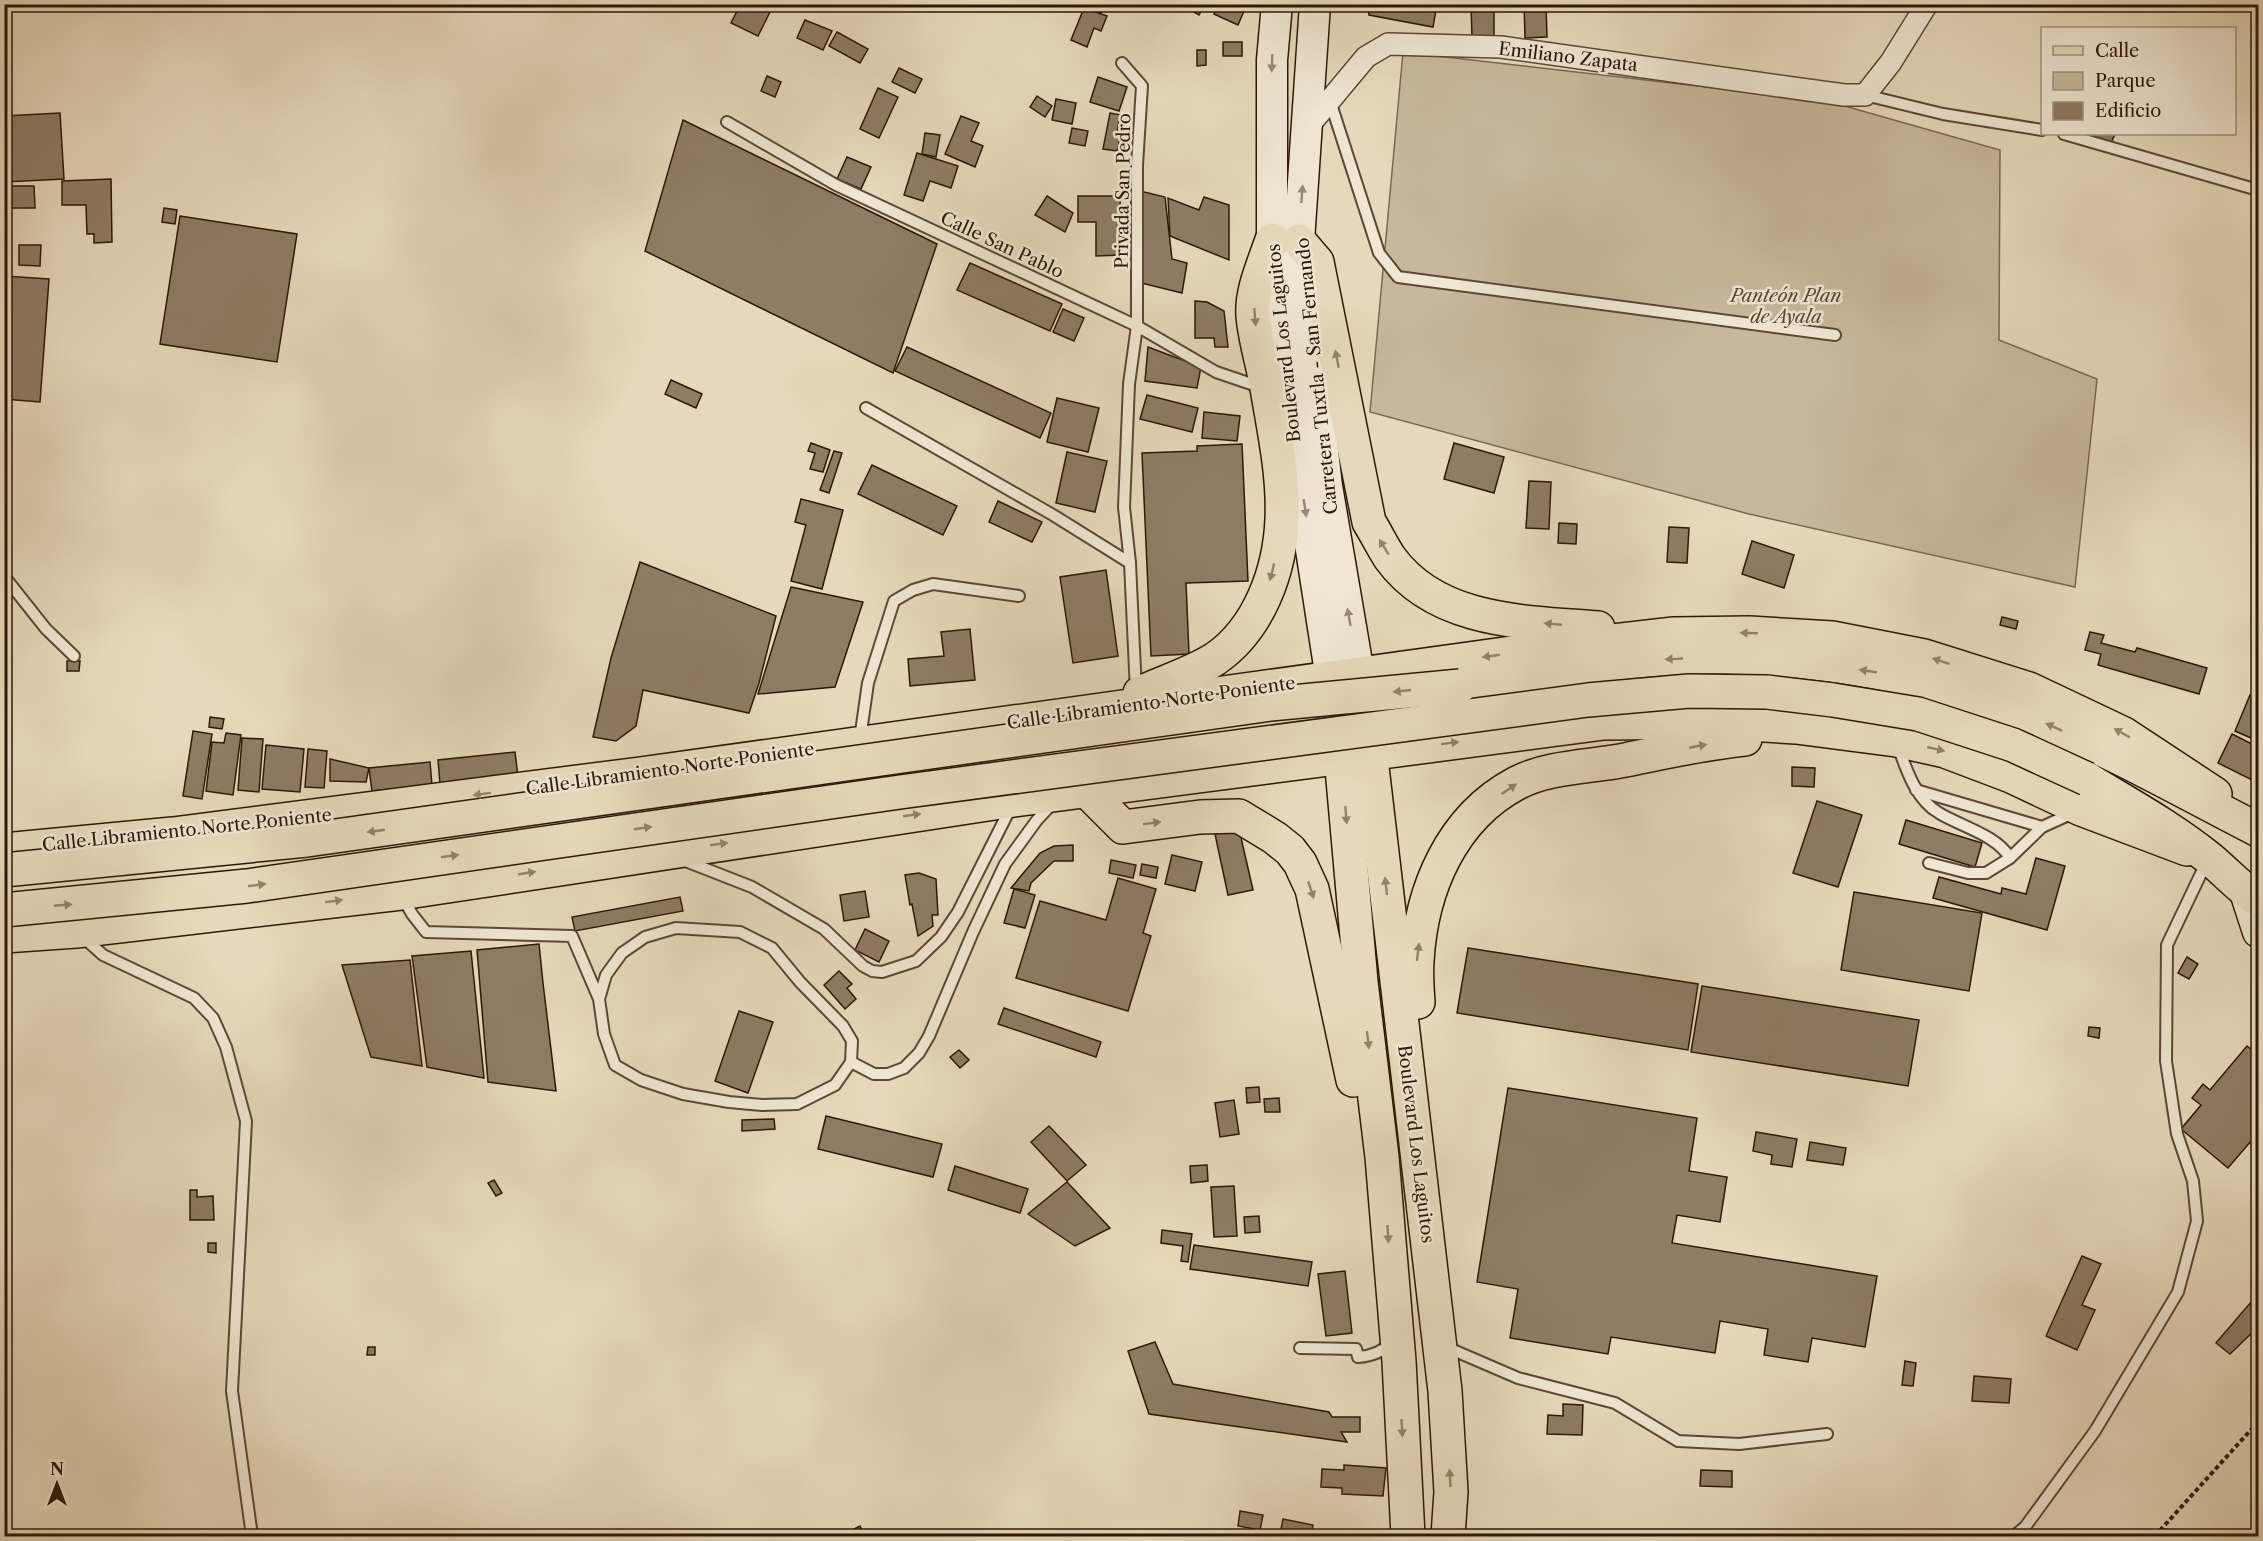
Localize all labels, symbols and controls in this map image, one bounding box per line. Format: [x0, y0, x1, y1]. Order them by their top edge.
legend [2041, 27, 2236, 135]
street label: Emiliano Zapata [1497, 38, 1639, 77]
text: Calle [2095, 40, 2139, 62]
one-way arrow [1268, 53, 1277, 72]
text: Parque [2095, 70, 2156, 92]
text: Edificio [2095, 100, 2161, 122]
street label: Privada San Pedro [1111, 113, 1135, 269]
one-way arrow [1298, 185, 1307, 204]
street label: Calle San Pablo [937, 207, 1067, 283]
street label: Carretera Tuxtla - San Fernando [1292, 237, 1342, 515]
street label: Boulevard Los Laguitos [1263, 243, 1305, 443]
park label: Panteón Plan de Ayala [1729, 285, 1842, 328]
one-way arrow [1250, 308, 1260, 327]
one-way arrow [1332, 349, 1341, 368]
one-way arrow [1300, 498, 1309, 517]
one-way arrow [1378, 539, 1389, 555]
one-way arrow [1267, 563, 1277, 581]
one-way arrow [1345, 607, 1354, 626]
one-way arrow [1544, 620, 1563, 629]
one-way arrow [1739, 628, 1758, 638]
one-way arrow [1482, 652, 1501, 661]
one-way arrow [1664, 655, 1683, 664]
one-way arrow [1932, 656, 1950, 665]
one-way arrow [1858, 666, 1877, 675]
street label: Calle Libramiento Norte Poniente [1005, 672, 1297, 734]
one-way arrow [1392, 686, 1411, 696]
one-way arrow [2045, 723, 2062, 732]
one-way arrow [2113, 728, 2130, 738]
street label: Calle Libramiento Norte Poniente [524, 738, 816, 800]
one-way arrow [1441, 738, 1460, 747]
one-way arrow [1689, 741, 1708, 750]
one-way arrow [1927, 745, 1945, 755]
one-way arrow [1501, 783, 1517, 795]
one-way arrow [473, 790, 492, 799]
street label: Calle Libramiento Norte Poniente [41, 804, 333, 856]
one-way arrow [1341, 806, 1351, 825]
one-way arrow [903, 811, 922, 820]
one-way arrow [1142, 819, 1161, 828]
one-way arrow [633, 824, 652, 833]
one-way arrow [367, 826, 386, 835]
one-way arrow [710, 839, 729, 848]
one-way arrow [440, 852, 459, 861]
one-way arrow [517, 869, 536, 878]
one-way arrow [1381, 877, 1391, 896]
one-way arrow [247, 880, 266, 889]
one-way arrow [1307, 881, 1316, 899]
one-way arrow [324, 896, 343, 906]
one-way arrow [53, 900, 72, 910]
one-way arrow [1413, 942, 1422, 961]
one-way arrow [1363, 1031, 1373, 1050]
street label: Boulevard Los Laguitos [1393, 1044, 1439, 1244]
one-way arrow [1383, 1224, 1393, 1243]
one-way arrow [1398, 1419, 1407, 1438]
north arrow [27, 1454, 87, 1514]
text: N [50, 1459, 64, 1479]
one-way arrow [1446, 1469, 1455, 1488]

